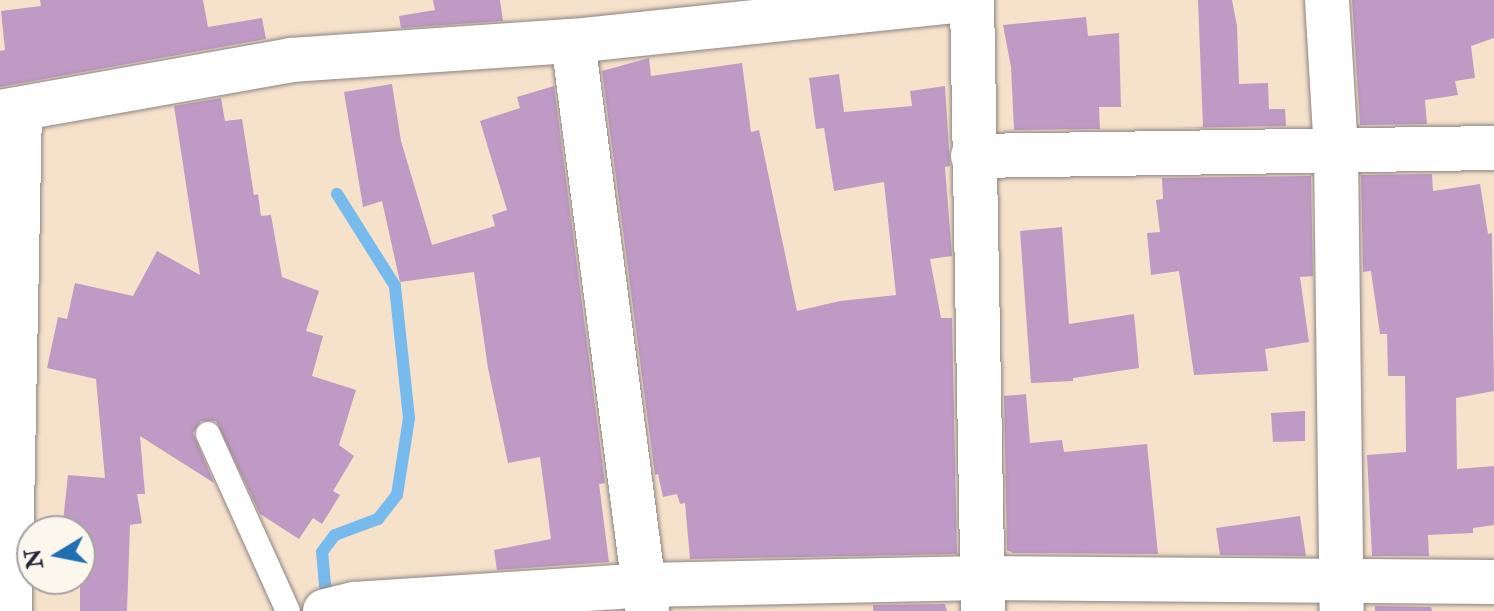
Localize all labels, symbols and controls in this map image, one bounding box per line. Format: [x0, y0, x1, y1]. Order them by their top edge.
north arrow [16, 515, 96, 595]
text: N [19, 547, 50, 571]

